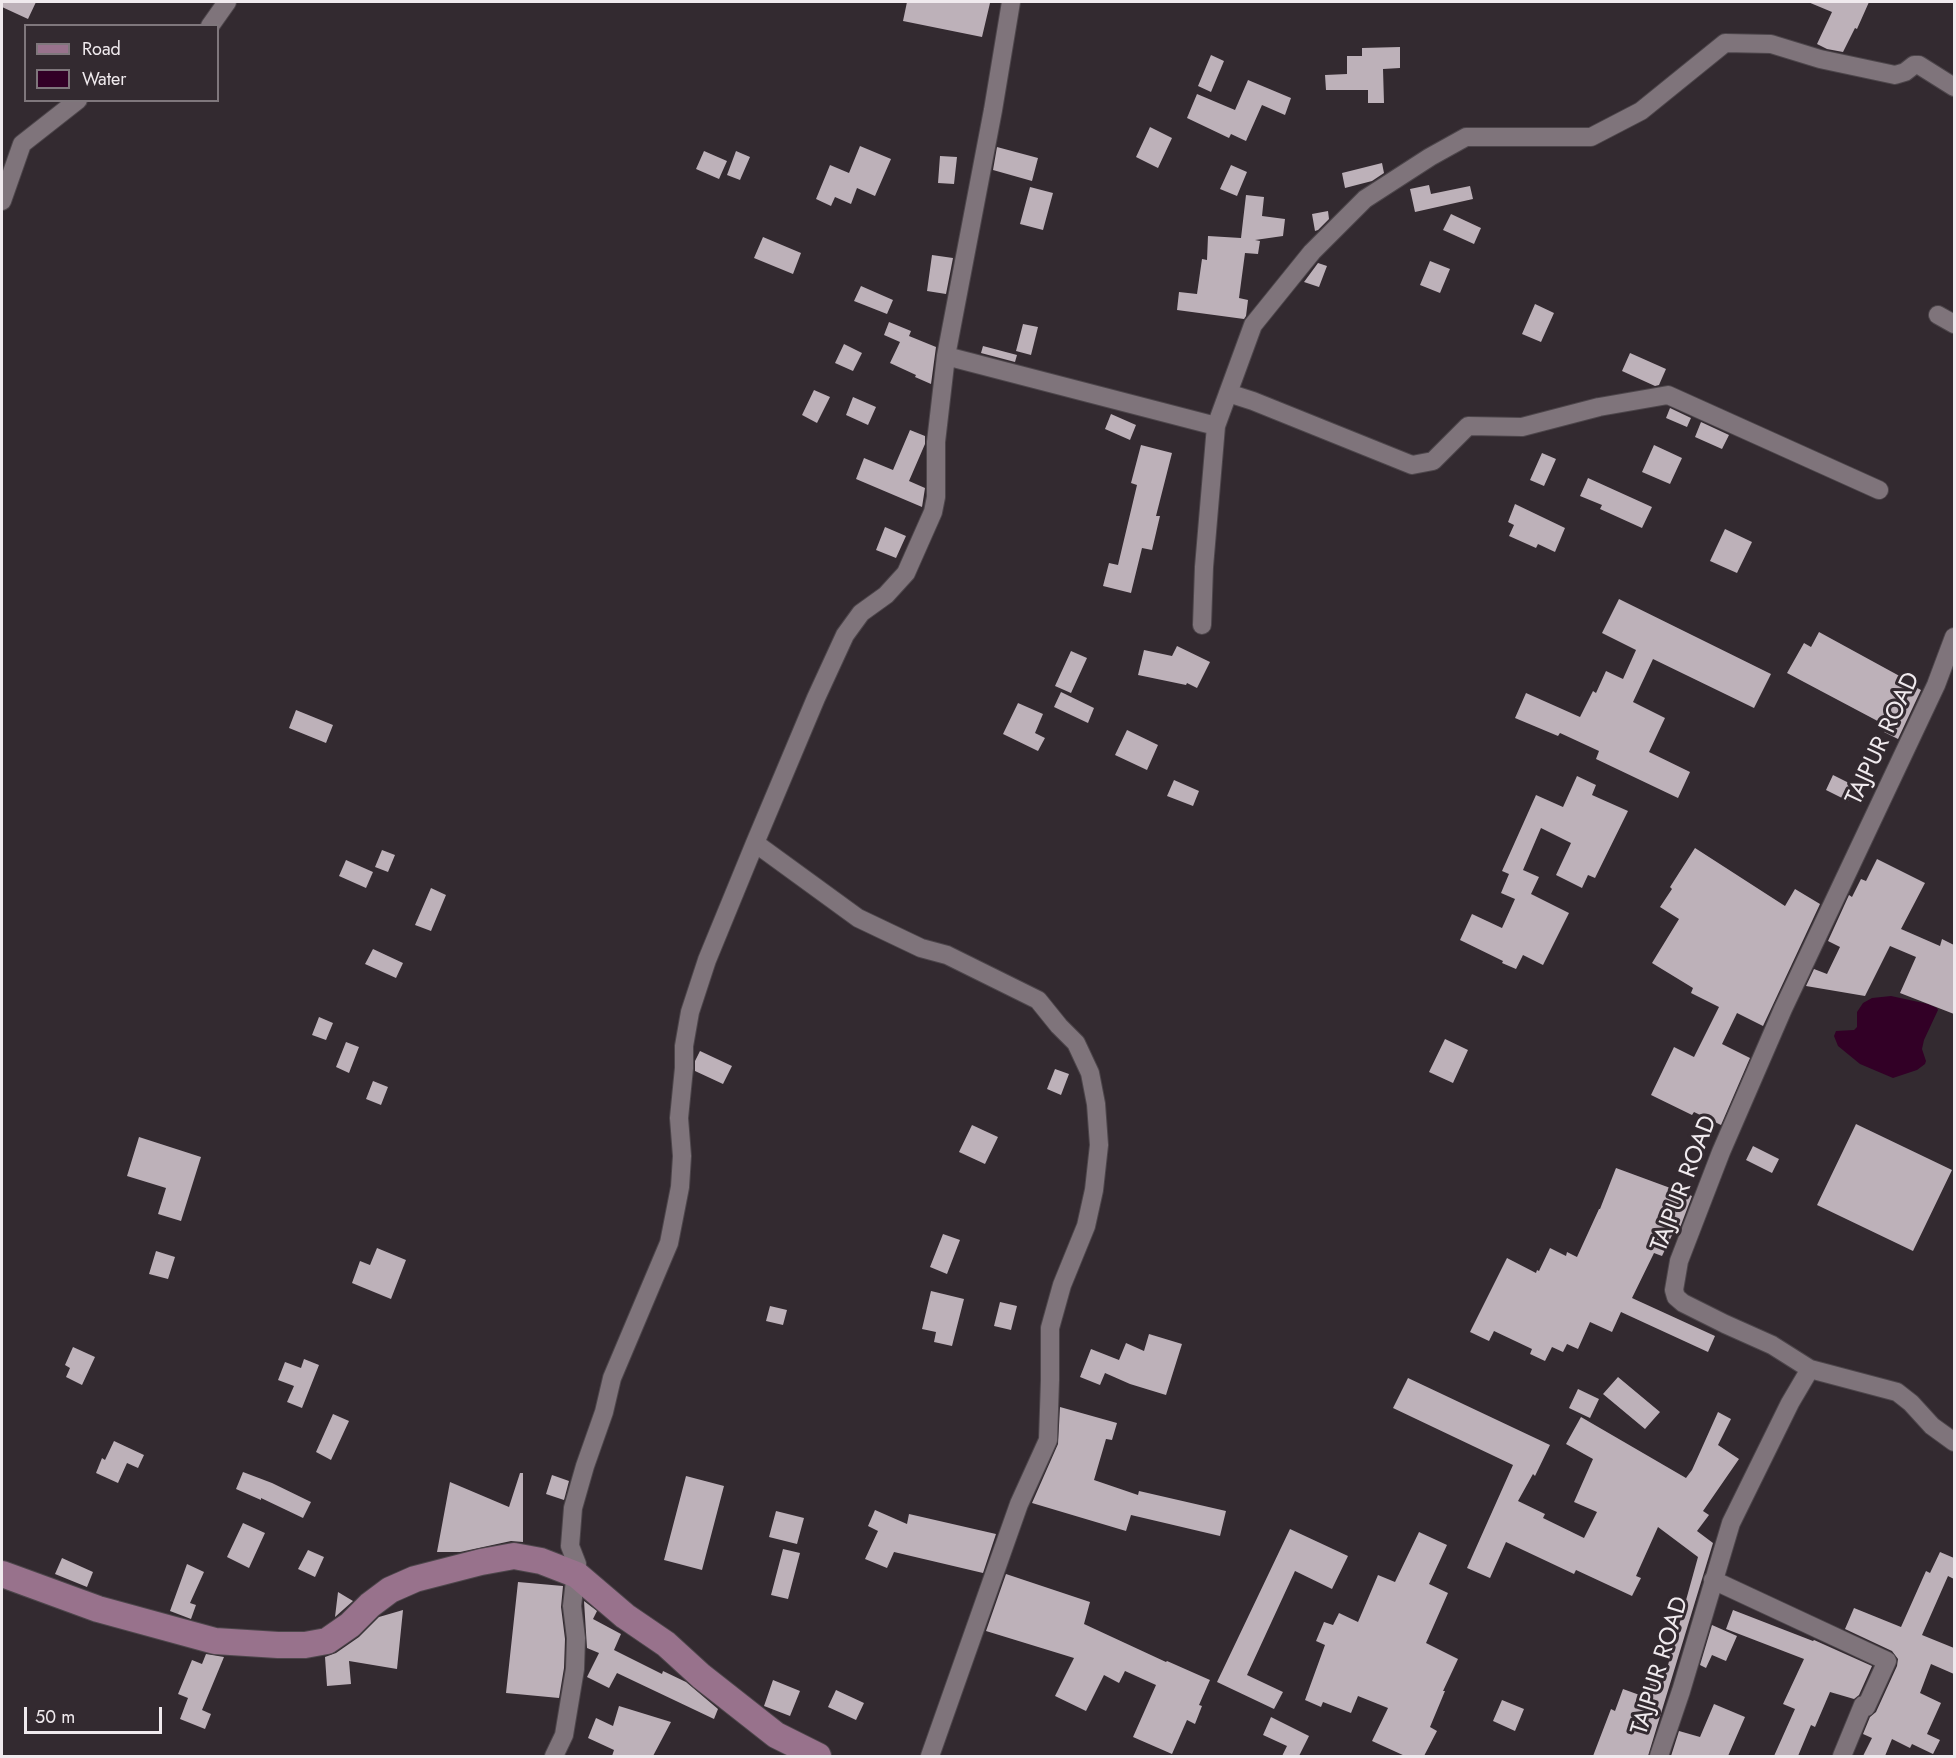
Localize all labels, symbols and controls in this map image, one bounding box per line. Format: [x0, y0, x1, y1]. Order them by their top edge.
legend [24, 24, 219, 102]
text: Road [82, 36, 121, 62]
text: Water [82, 66, 126, 92]
street label: TAJPUR ROAD [1841, 668, 1927, 810]
street label: TAJPUR ROAD [1646, 1112, 1724, 1256]
street label: TAJPUR ROAD [1626, 1593, 1696, 1739]
scale bar [27, 1695, 165, 1733]
text: 50 m [35, 1704, 75, 1730]

